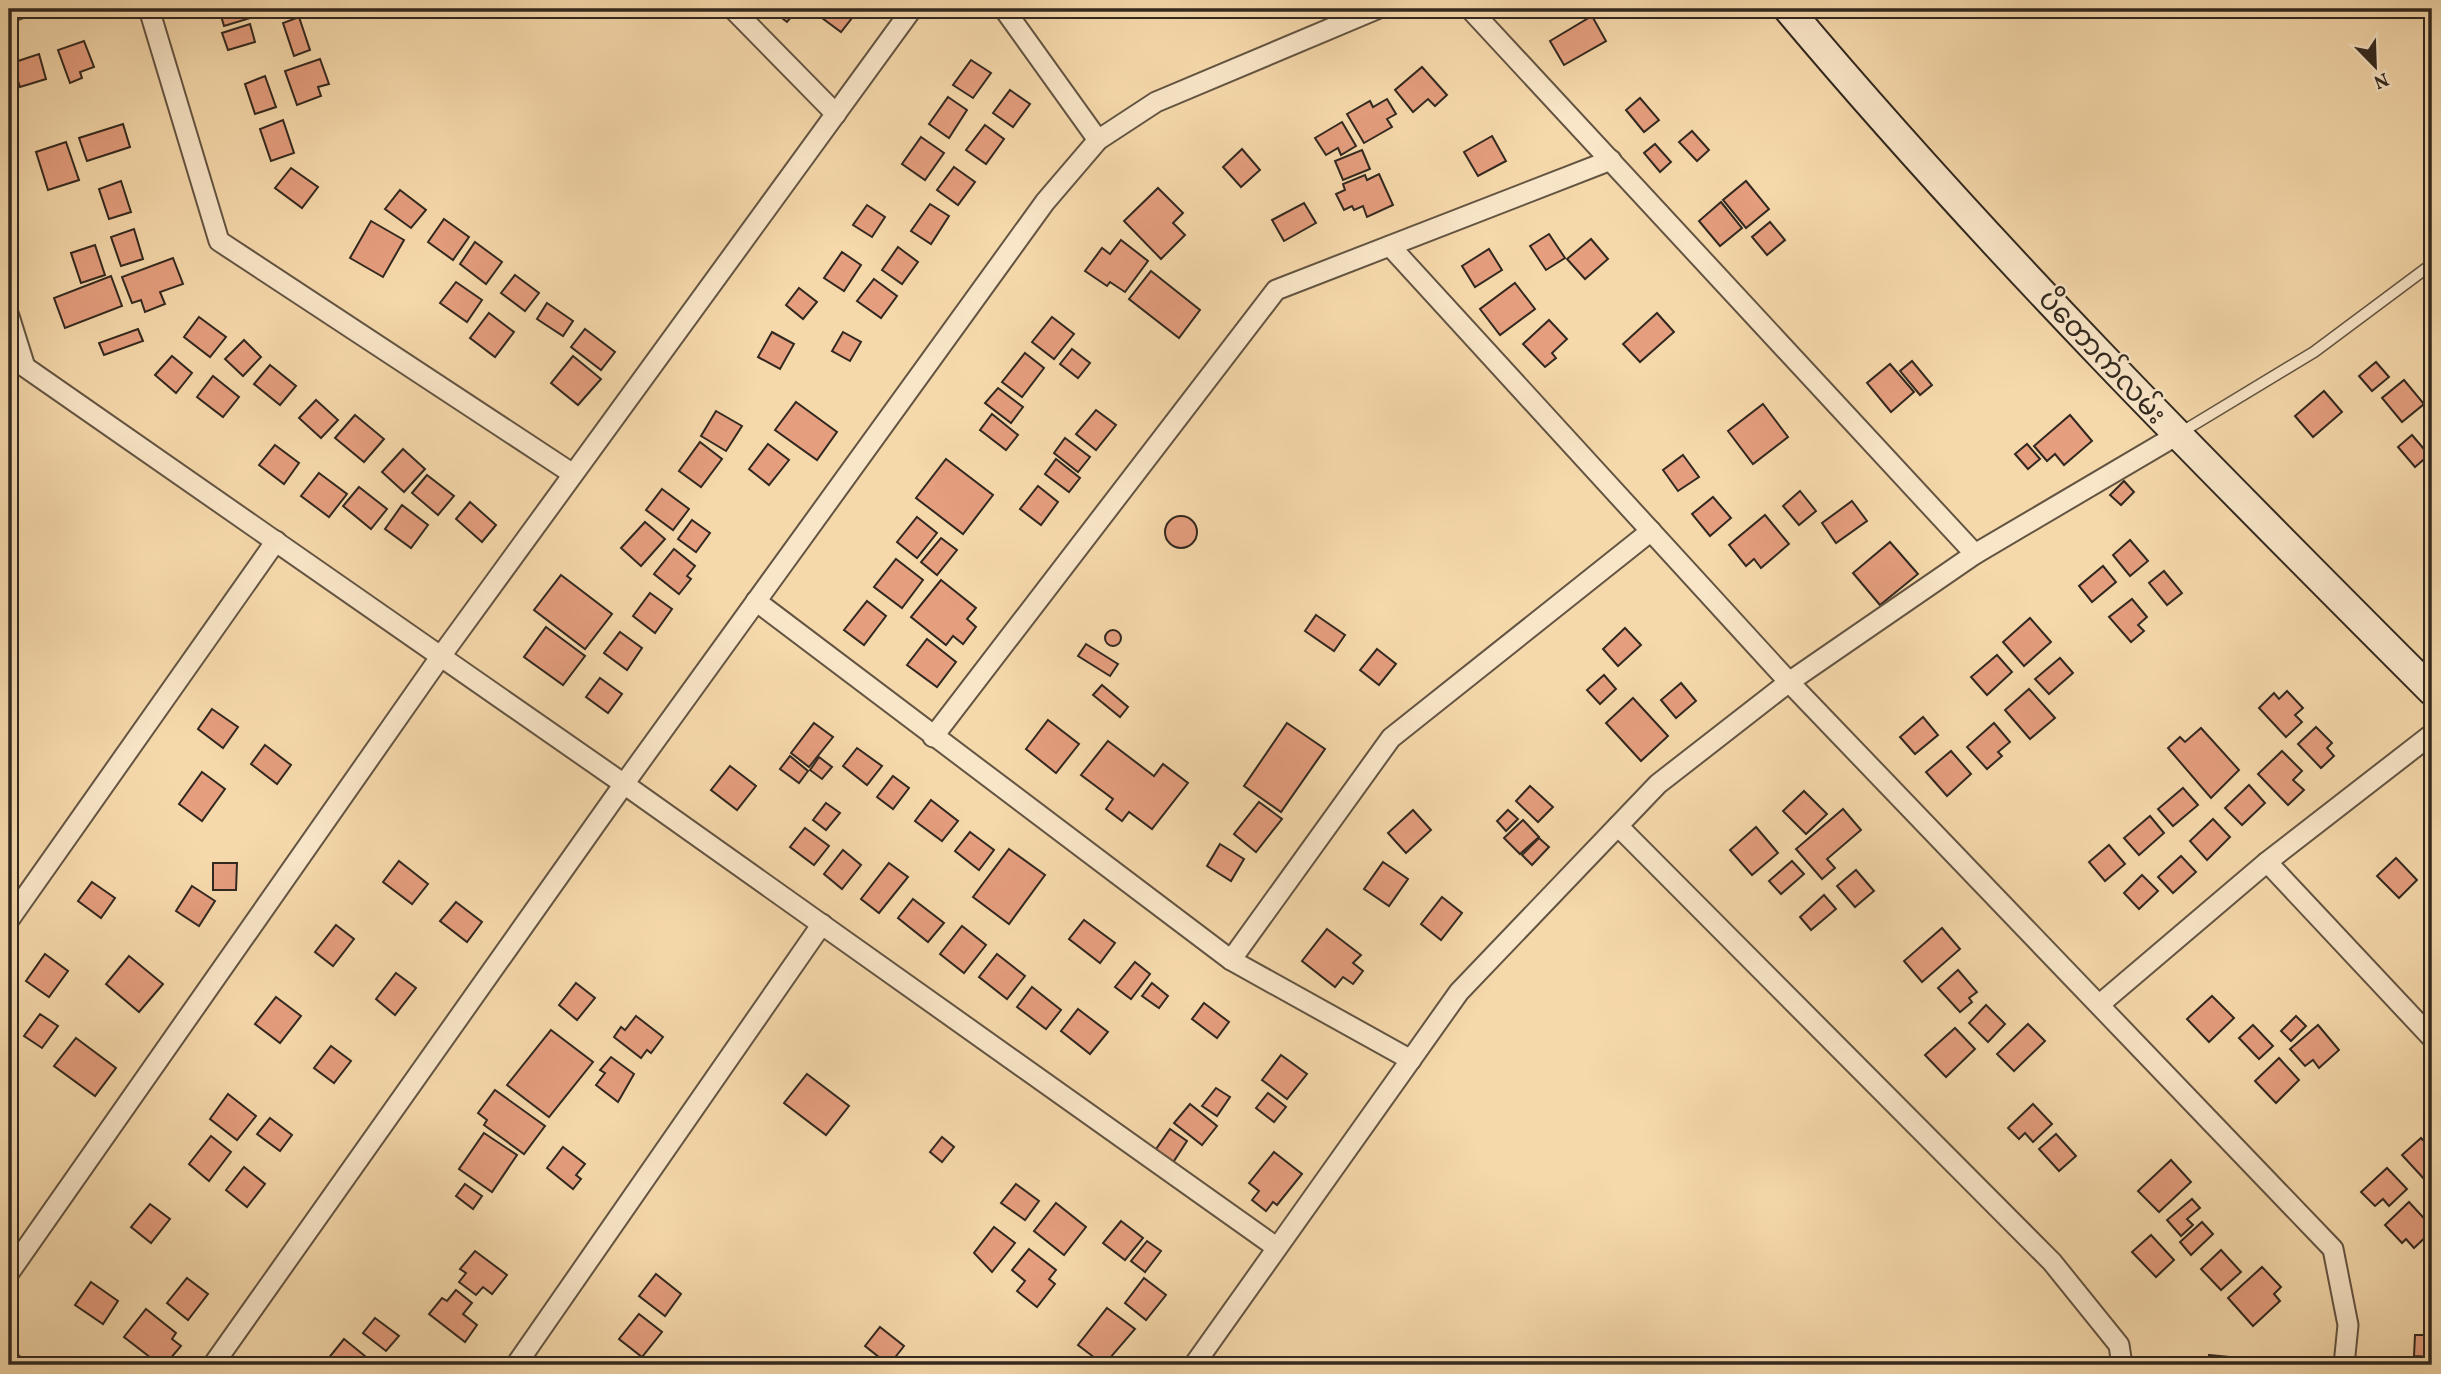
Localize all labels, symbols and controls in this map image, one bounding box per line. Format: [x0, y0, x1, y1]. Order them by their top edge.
north arrow [2340, 32, 2410, 102]
text: N [2369, 65, 2392, 95]
street label: ပိတောက်လမ်း [2028, 281, 2175, 434]

